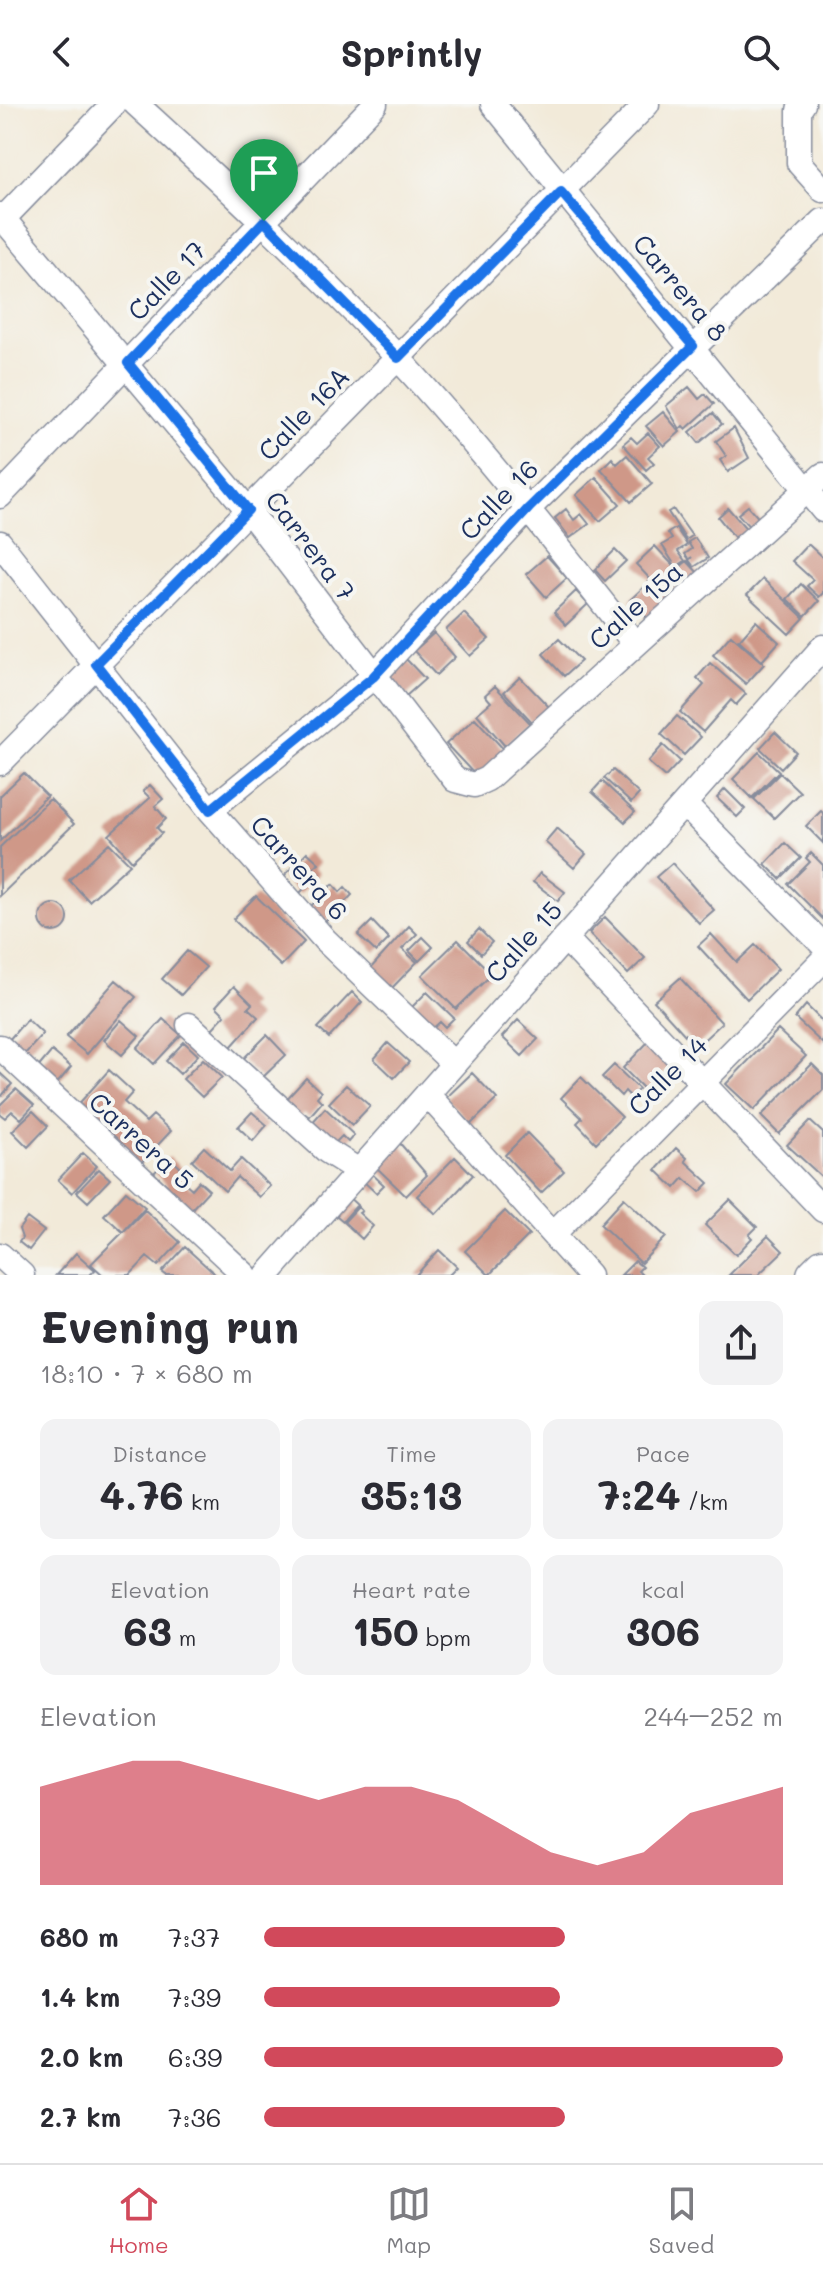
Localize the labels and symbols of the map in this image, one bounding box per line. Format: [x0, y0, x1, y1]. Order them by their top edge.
pin [230, 139, 298, 221]
street label: Carrera 8 [626, 227, 736, 348]
street label: Calle 17 [120, 233, 213, 327]
street label: Calle 16A [250, 359, 356, 467]
street label: Calle 16 [451, 452, 545, 547]
street label: Carrera 7 [258, 484, 363, 607]
street label: Calle 15a [581, 554, 690, 656]
street label: Carrera 6 [244, 808, 356, 927]
street label: Calle 15 [477, 893, 569, 989]
street label: Calle 14 [620, 1028, 714, 1122]
street label: Carrera 5 [82, 1084, 201, 1196]

